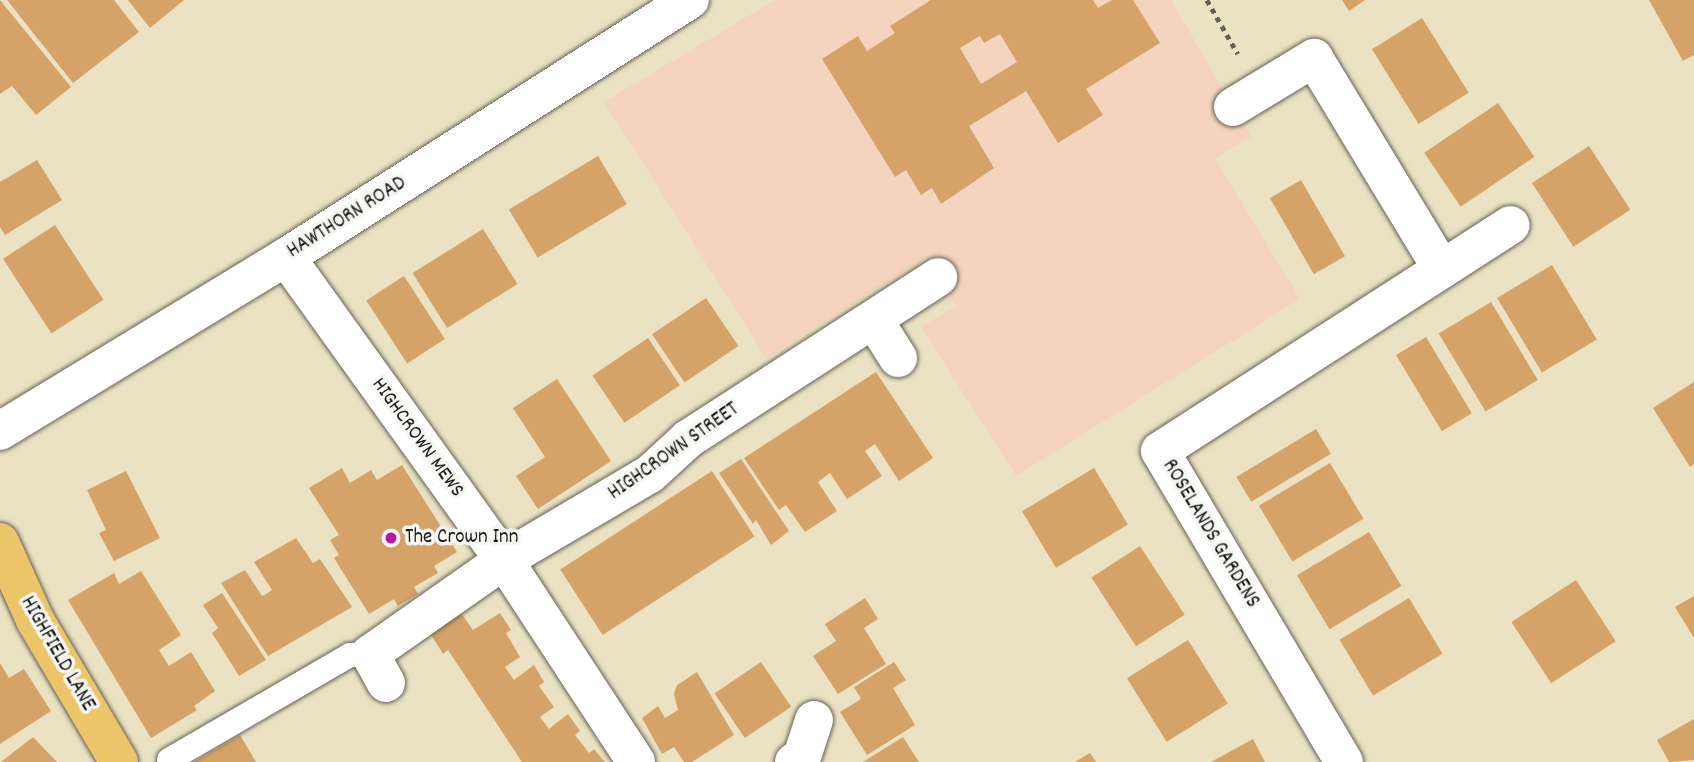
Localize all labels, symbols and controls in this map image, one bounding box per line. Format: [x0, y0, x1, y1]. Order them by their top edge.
street label: HAWTHORN ROAD [283, 171, 411, 265]
street label: HIGHCROWN MEWS [365, 373, 469, 503]
street label: HIGHCROWN STREET [604, 398, 744, 506]
street label: ROSELANDS GARDENS [1156, 455, 1264, 613]
place label: The Crown Inn [405, 525, 519, 551]
marker: The Crown Inn [383, 530, 399, 546]
street label: HIGHFIELD LANE [14, 592, 100, 716]

